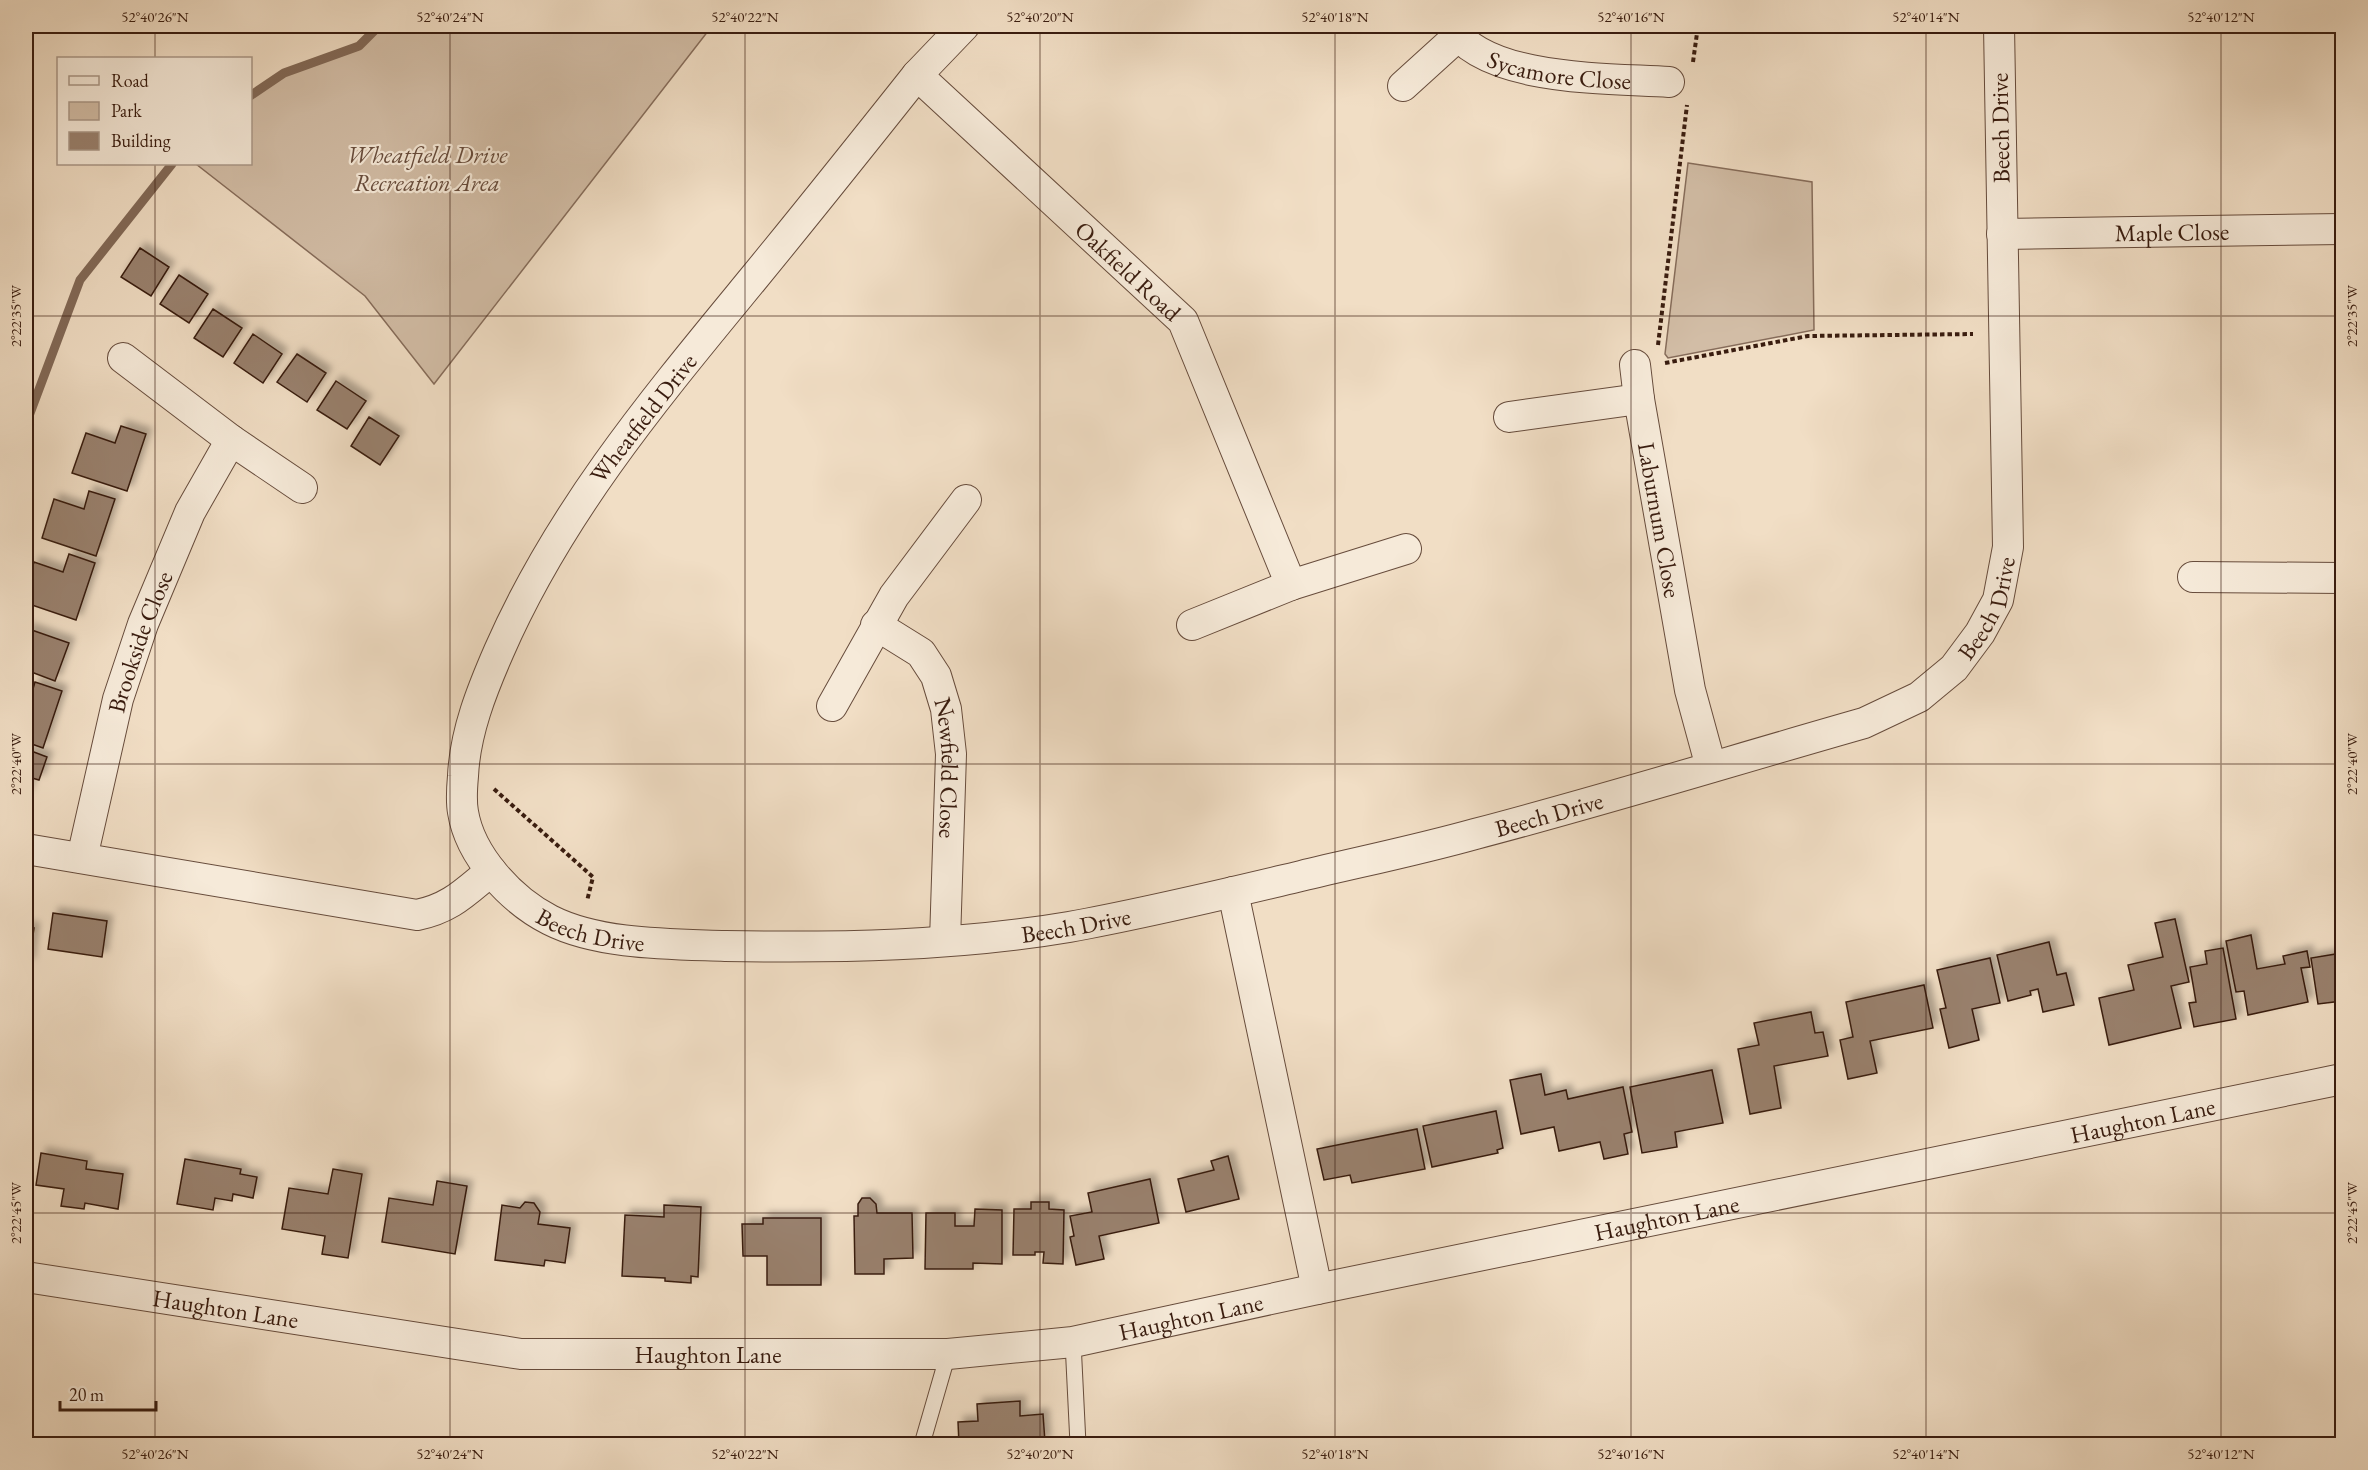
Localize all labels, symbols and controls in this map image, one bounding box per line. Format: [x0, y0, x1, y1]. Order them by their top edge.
text: 52°40'26"N [121, 7, 189, 26]
text: 52°40'24"N [416, 7, 484, 26]
text: 52°40'22"N [711, 7, 779, 26]
text: 52°40'20"N [1006, 7, 1074, 26]
text: 52°40'18"N [1301, 7, 1369, 26]
text: 52°40'16"N [1597, 7, 1665, 26]
text: 52°40'14"N [1892, 7, 1960, 26]
text: 52°40'12"N [2187, 7, 2255, 26]
street label: Sycamore Close [1483, 43, 1632, 96]
legend [57, 57, 252, 165]
text: Road [111, 69, 150, 92]
street label: Beech Drive [1984, 72, 2016, 184]
text: Park [111, 99, 142, 122]
text: Building [111, 129, 171, 152]
park label: Wheatfield Drive Recreation Area [346, 139, 508, 198]
street label: Oakfield Road [1069, 214, 1189, 328]
street label: Maple Close [2114, 215, 2230, 248]
text: 2°22'35"W [6, 285, 25, 347]
text: 2°22'35"W [2342, 285, 2361, 347]
street label: Wheatfield Drive [583, 347, 703, 489]
street label: Laburnum Close [1631, 440, 1689, 600]
street label: Beech Drive [1950, 554, 2021, 666]
street label: Brookside Close [100, 566, 179, 715]
street label: Newfield Close [928, 693, 966, 839]
text: 2°22'40"W [6, 733, 25, 795]
text: 2°22'40"W [2342, 733, 2361, 795]
street label: Beech Drive [1491, 784, 1606, 844]
street label: Beech Drive [531, 900, 646, 958]
street label: Beech Drive [1019, 900, 1133, 949]
street label: Haughton Lane [2067, 1090, 2218, 1150]
text: 2°22'45"W [6, 1182, 25, 1244]
text: 2°22'45"W [2342, 1182, 2361, 1244]
street label: Haughton Lane [1591, 1187, 1742, 1247]
street label: Haughton Lane [151, 1281, 301, 1335]
street label: Haughton Lane [1116, 1286, 1266, 1347]
street label: Haughton Lane [634, 1339, 782, 1370]
scale bar [60, 1374, 156, 1412]
text: 20 m [69, 1383, 104, 1406]
text: 52°40'26"N [121, 1444, 189, 1463]
text: 52°40'24"N [416, 1444, 484, 1463]
text: 52°40'22"N [711, 1444, 779, 1463]
text: 52°40'20"N [1006, 1444, 1074, 1463]
text: 52°40'18"N [1301, 1444, 1369, 1463]
text: 52°40'16"N [1597, 1444, 1665, 1463]
text: 52°40'14"N [1892, 1444, 1960, 1463]
text: 52°40'12"N [2187, 1444, 2255, 1463]

